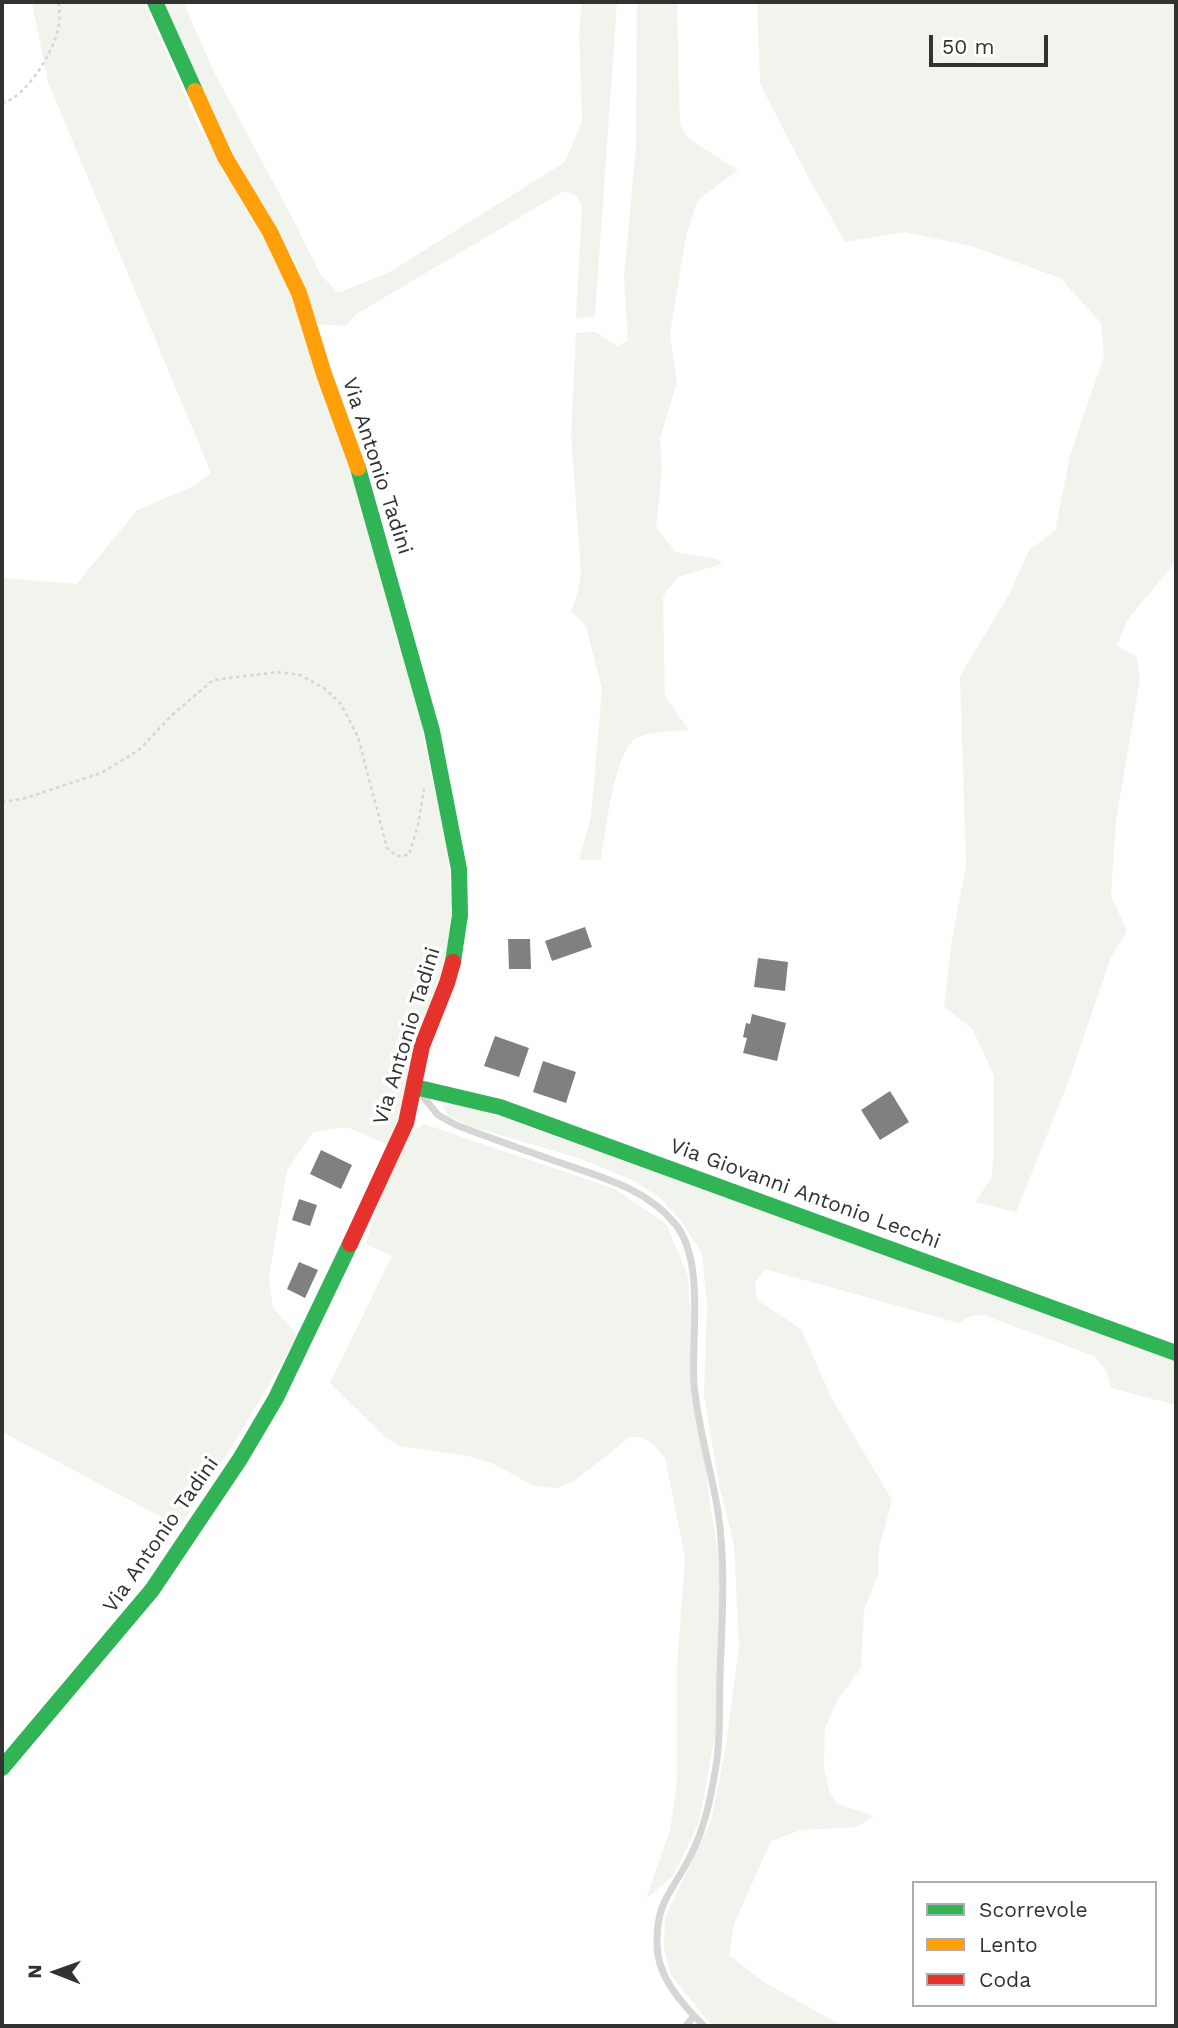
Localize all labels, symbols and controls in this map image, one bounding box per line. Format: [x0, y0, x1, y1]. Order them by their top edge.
scale bar [933, 21, 1052, 65]
text: 50 m [942, 34, 994, 59]
street label: Via Antonio Tadini [337, 374, 417, 558]
street label: Via Antonio Tadini [368, 944, 446, 1128]
street label: Via Giovanni Antonio Lecchi [666, 1133, 944, 1255]
street label: Via Antonio Tadini [98, 1452, 224, 1618]
legend [912, 1881, 1157, 2007]
text: Scorrevole [979, 1897, 1088, 1922]
text: Lento [979, 1932, 1038, 1957]
north arrow [21, 1937, 91, 2007]
text: N [23, 1964, 46, 1979]
text: Coda [979, 1967, 1031, 1992]

